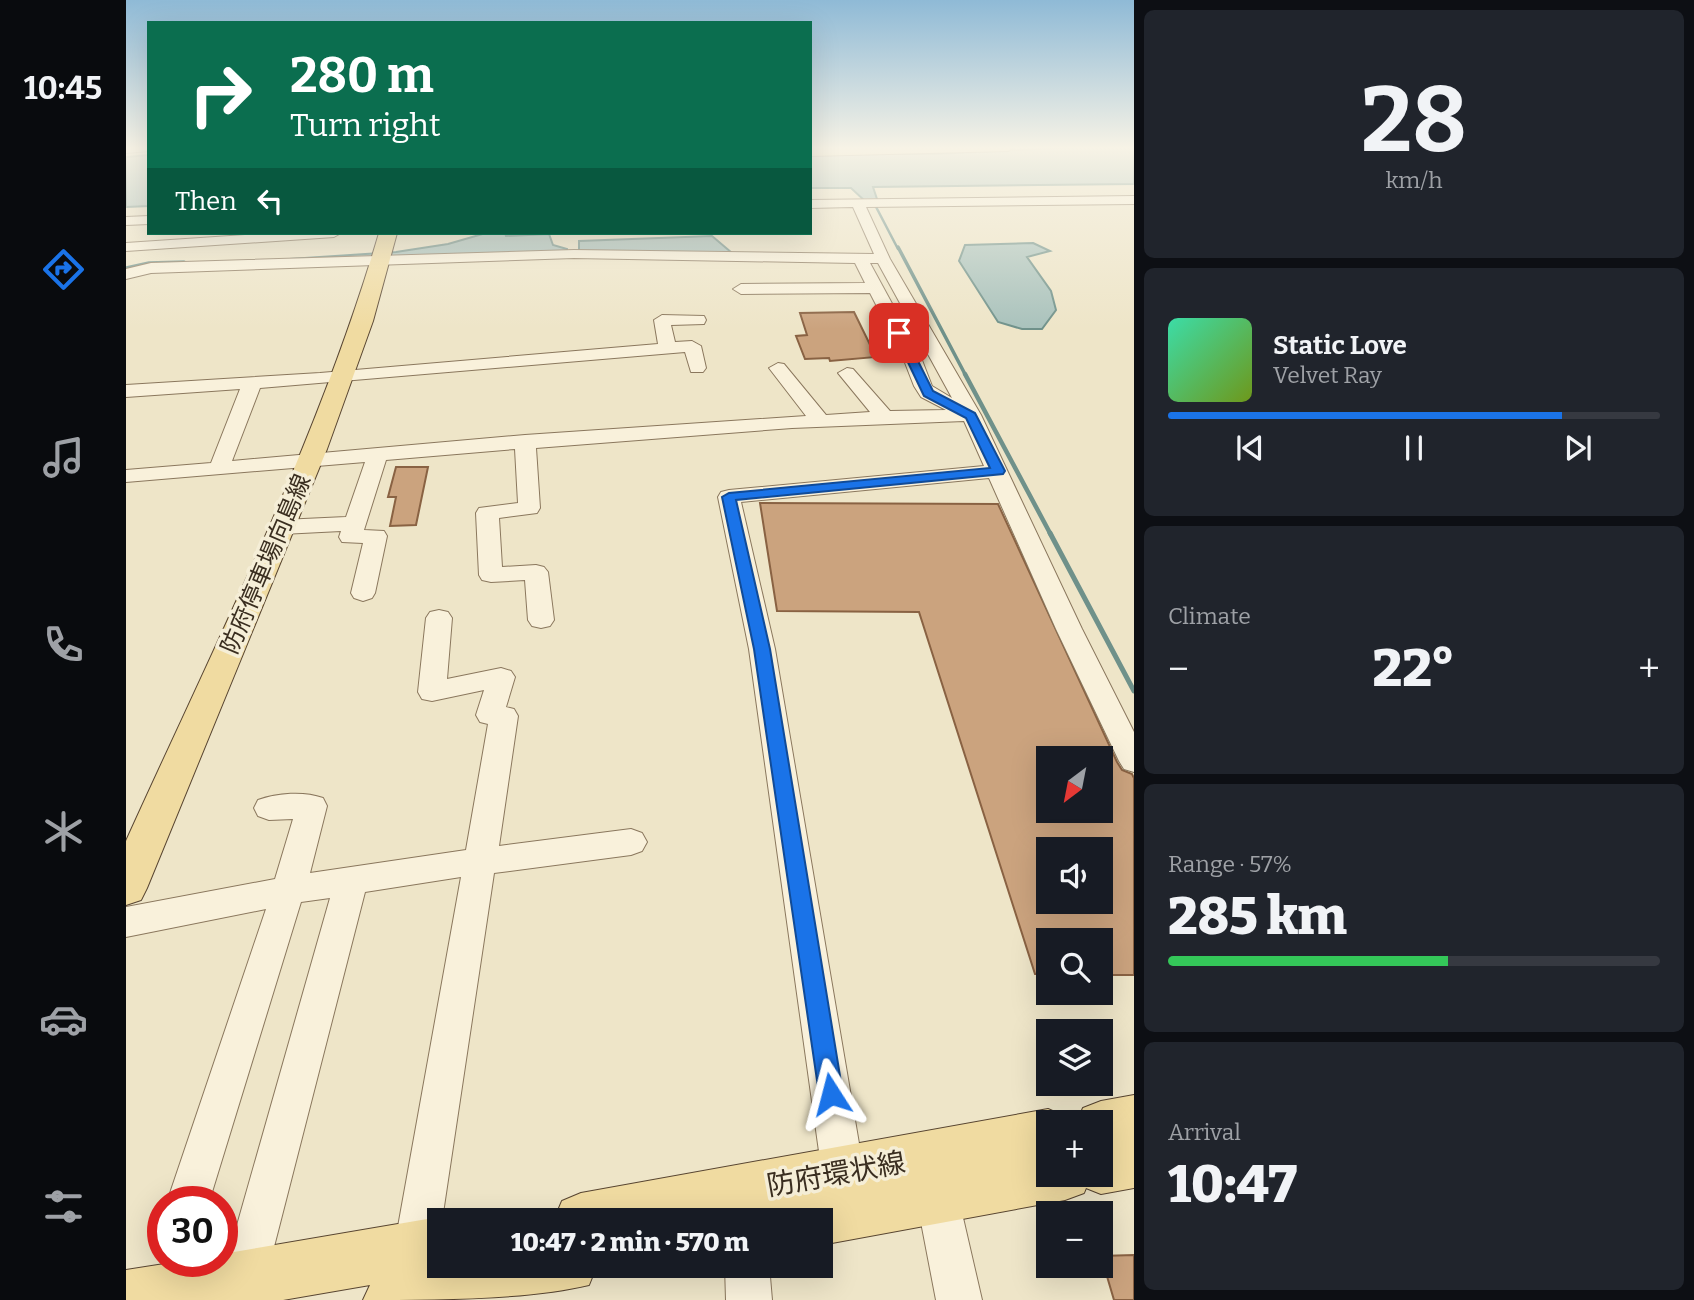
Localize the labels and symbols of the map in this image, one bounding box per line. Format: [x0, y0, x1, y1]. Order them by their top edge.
pin [869, 303, 929, 363]
street label: 防府停車場向島線 [216, 470, 316, 658]
north arrow [1036, 746, 1113, 822]
position arrow [794, 1057, 868, 1131]
street label: 防府環状線 [764, 1146, 908, 1202]
speed limit sign: 30 [147, 1186, 238, 1277]

